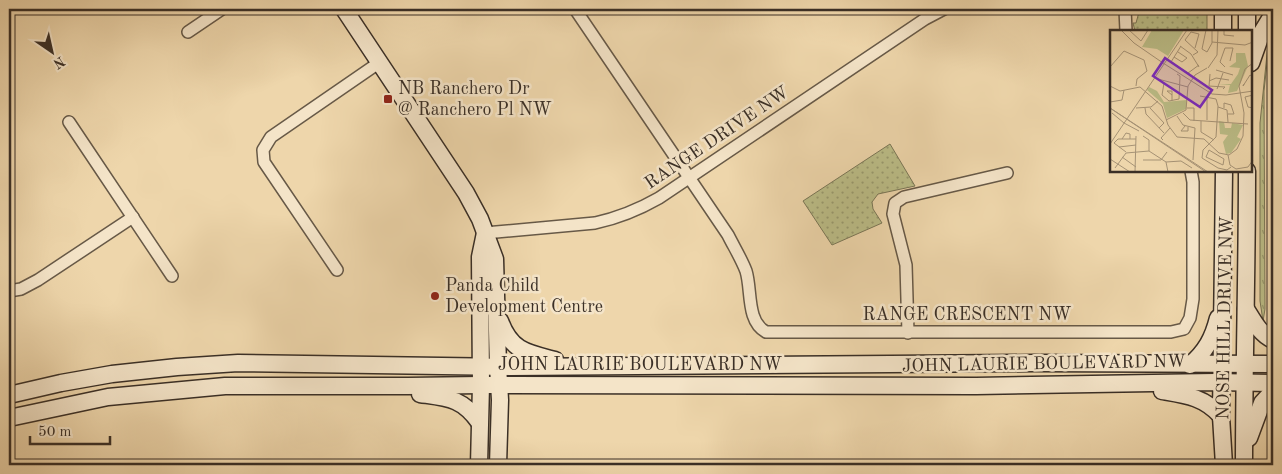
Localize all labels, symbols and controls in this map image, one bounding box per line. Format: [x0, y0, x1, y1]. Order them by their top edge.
north arrow [28, 28, 78, 78]
inset map [1110, 30, 1252, 172]
text: N [50, 53, 67, 71]
place label: NB Ranchero Dr @ Ranchero Pl NW [398, 80, 552, 119]
street label: RANGE DRIVE NW [642, 83, 792, 193]
marker: NB Ranchero Dr @ Ranchero Pl NW [382, 93, 394, 105]
street label: NOSE HILL DRIVE NW [1214, 216, 1236, 420]
place label: Panda Child Development Centre [445, 277, 603, 316]
marker: Panda Child Development Centre [429, 290, 441, 302]
street label: RANGE CRESCENT NW [863, 306, 1071, 324]
street label: JOHN LAURIE BOULEVARD NW [902, 353, 1186, 375]
street label: JOHN LAURIE BOULEVARD NW [498, 356, 782, 374]
scale bar [30, 414, 110, 446]
text: 50 m [38, 425, 72, 440]

